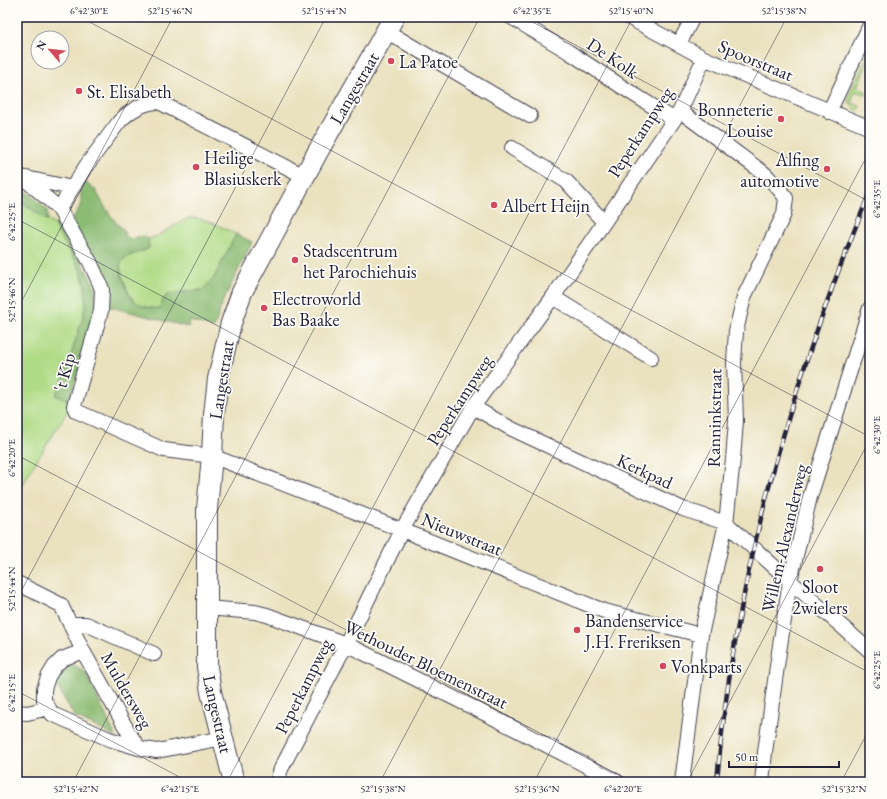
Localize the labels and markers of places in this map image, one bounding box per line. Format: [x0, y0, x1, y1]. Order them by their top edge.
place label: La Patoe [399, 50, 458, 73]
marker: La Patoe [386, 56, 396, 66]
place label: St. Elisabeth [87, 80, 172, 103]
marker: St. Elisabeth [74, 86, 84, 96]
place label: Bonneterie Louise [697, 98, 773, 142]
marker: Bonneterie Louise [776, 114, 786, 124]
place label: Heilige Blasiuskerk [204, 146, 282, 190]
place label: Alfing automotive [740, 148, 819, 192]
marker: Heilige Blasiuskerk [191, 162, 201, 172]
marker: Alfing automotive [822, 164, 832, 174]
place label: Albert Heijn [501, 194, 590, 217]
marker: Albert Heijn [489, 200, 499, 210]
place label: Stadscentrum het Parochiehuis [303, 239, 417, 283]
marker: Stadscentrum het Parochiehuis [290, 255, 300, 265]
place label: Electroworld Bas Baake [272, 287, 362, 331]
marker: Electroworld Bas Baake [259, 303, 269, 313]
marker: Sloot 2wielers [815, 564, 825, 574]
place label: Sloot 2wielers [792, 575, 848, 619]
place label: Bandenservice J.H. Freriksen [583, 609, 683, 653]
marker: Bandenservice J.H. Freriksen [572, 625, 582, 635]
place label: Vonkparts [671, 655, 742, 678]
marker: Vonkparts [658, 661, 668, 671]

